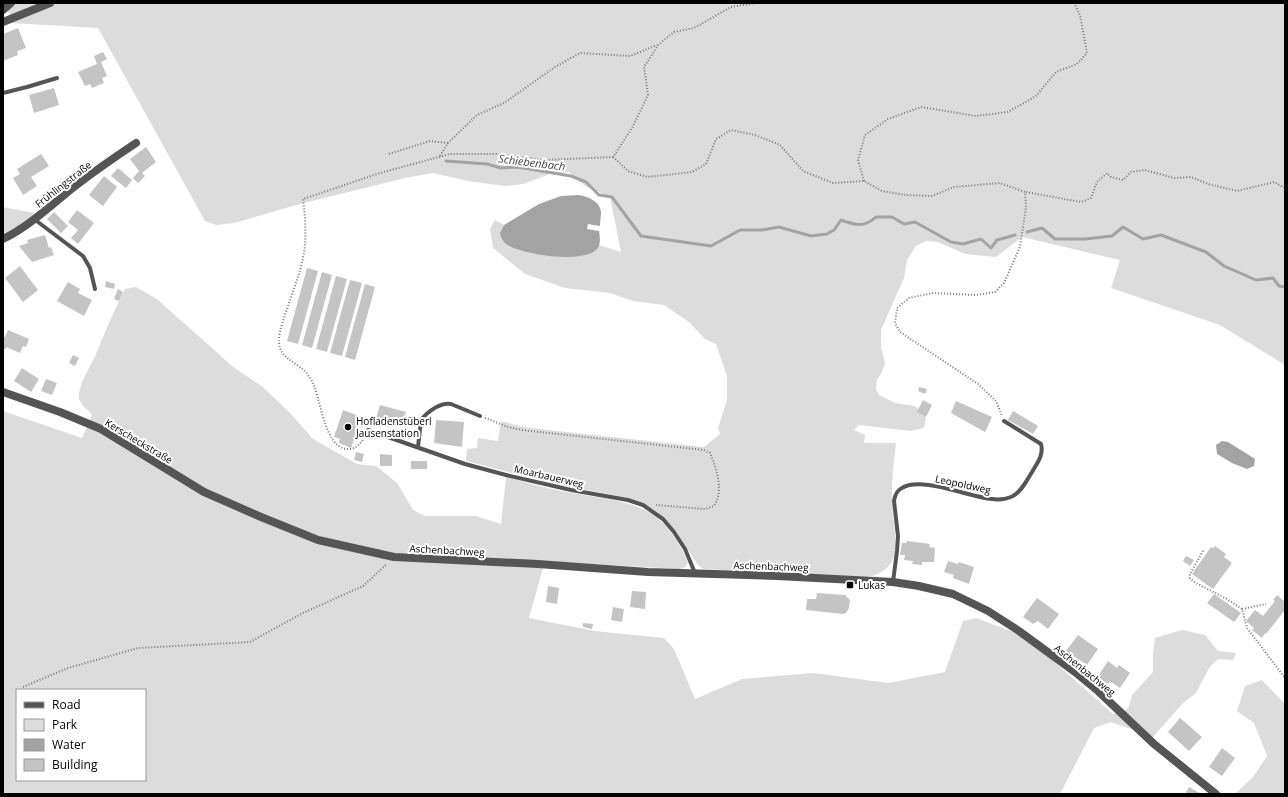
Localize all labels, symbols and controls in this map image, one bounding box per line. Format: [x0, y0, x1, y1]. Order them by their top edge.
water label: Schiebenbach [498, 150, 566, 174]
street label: Frühlingstraße [32, 157, 94, 210]
place label: Hofladenstüberl Jausenstation [355, 414, 432, 440]
street label: Kerscheckstraße [102, 415, 176, 467]
marker: Hofladenstüberl Jausenstation [343, 422, 353, 432]
street label: Moarbauerweg [513, 461, 586, 491]
street label: Leopoldweg [934, 471, 993, 497]
street label: Aschenbachweg [409, 541, 485, 559]
street label: Aschenbachweg [733, 558, 809, 574]
place label: Lukas [858, 578, 885, 592]
marker: Lukas [845, 580, 855, 590]
street label: Aschenbachweg [1051, 641, 1119, 699]
legend [16, 689, 146, 781]
text: Road [52, 696, 81, 713]
text: Park [52, 716, 78, 733]
text: Water [52, 736, 86, 753]
text: Building [52, 756, 98, 773]

